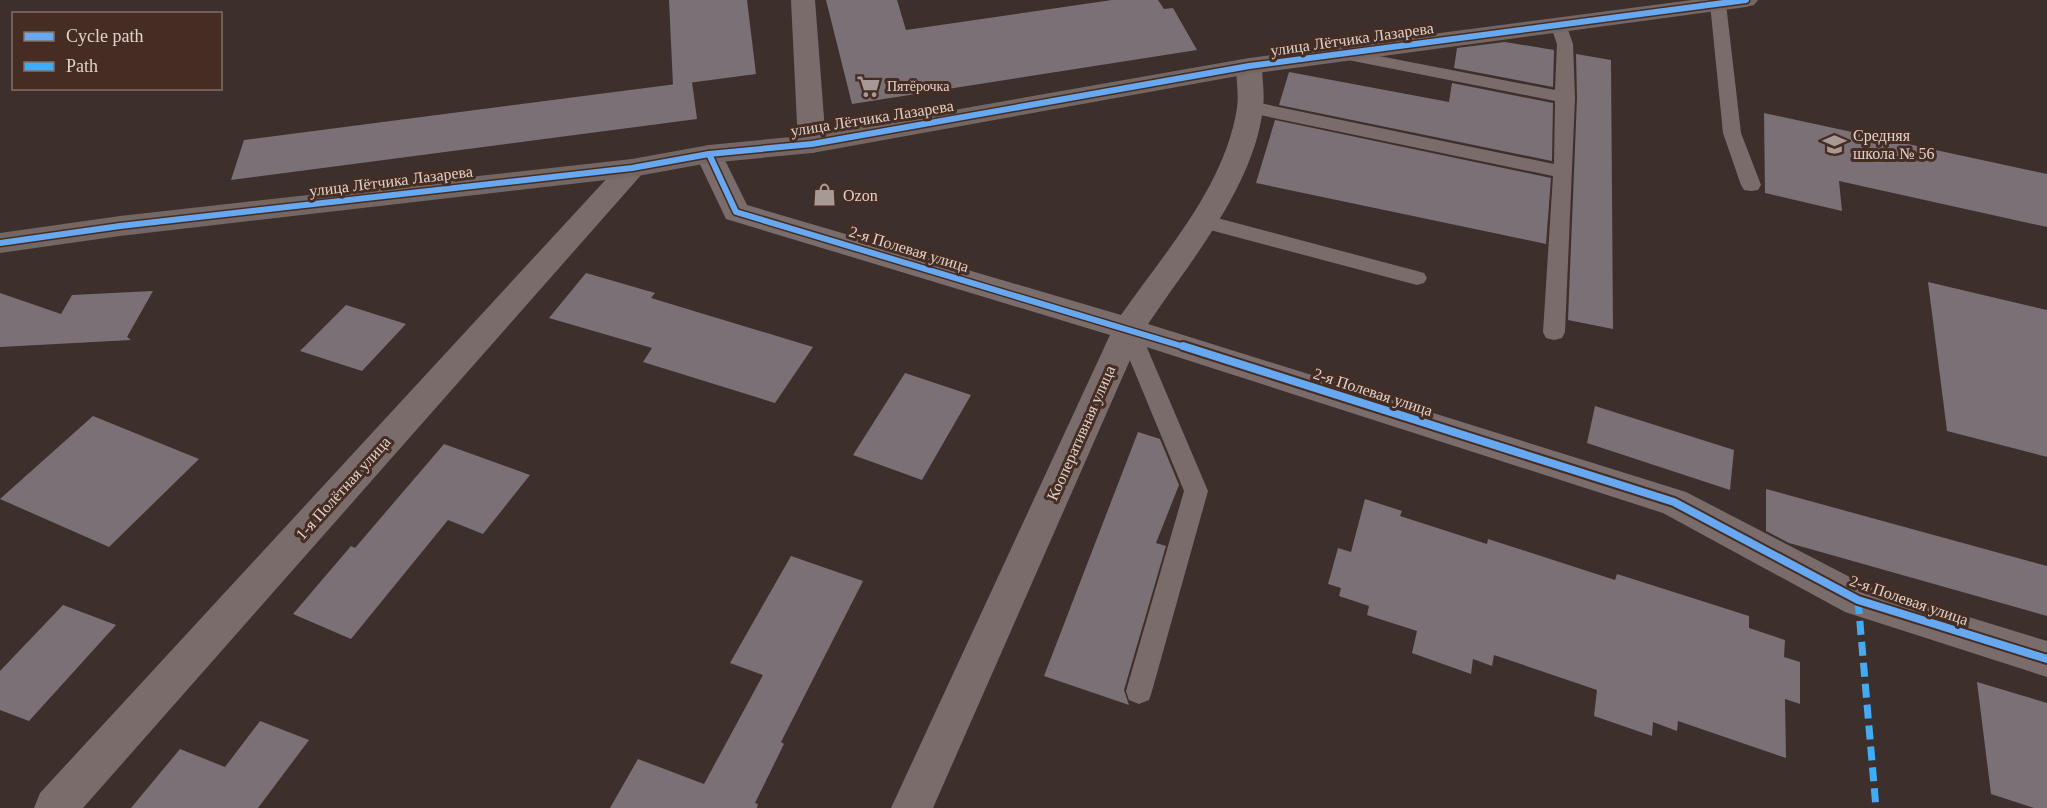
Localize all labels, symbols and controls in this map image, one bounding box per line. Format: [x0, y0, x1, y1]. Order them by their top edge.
legend [12, 12, 222, 90]
street label: улица Лётчика Лазарева [1269, 19, 1435, 60]
text: Cycle path [66, 26, 143, 46]
text: Path [66, 56, 98, 76]
supermarket icon: Пятёрочка [856, 73, 882, 99]
place label: Пятёрочка [887, 79, 950, 94]
street label: улица Лётчика Лазарева [789, 97, 955, 140]
place label: Средняя школа № 56 [1853, 127, 1934, 162]
school or university icon: Средняя школа № 56 [1822, 131, 1848, 157]
street label: улица Лётчика Лазарева [308, 163, 474, 200]
shop icon: Ozon [812, 182, 838, 208]
place label: Ozon [843, 187, 878, 204]
street label: 2-я Полевая улица [847, 223, 971, 276]
street label: Кооперативная улица [1044, 363, 1119, 503]
street label: 2-я Полевая улица [1311, 365, 1435, 420]
street label: 1-я Полётная улица [292, 433, 394, 544]
street label: 2-я Полевая улица [1847, 572, 1971, 629]

